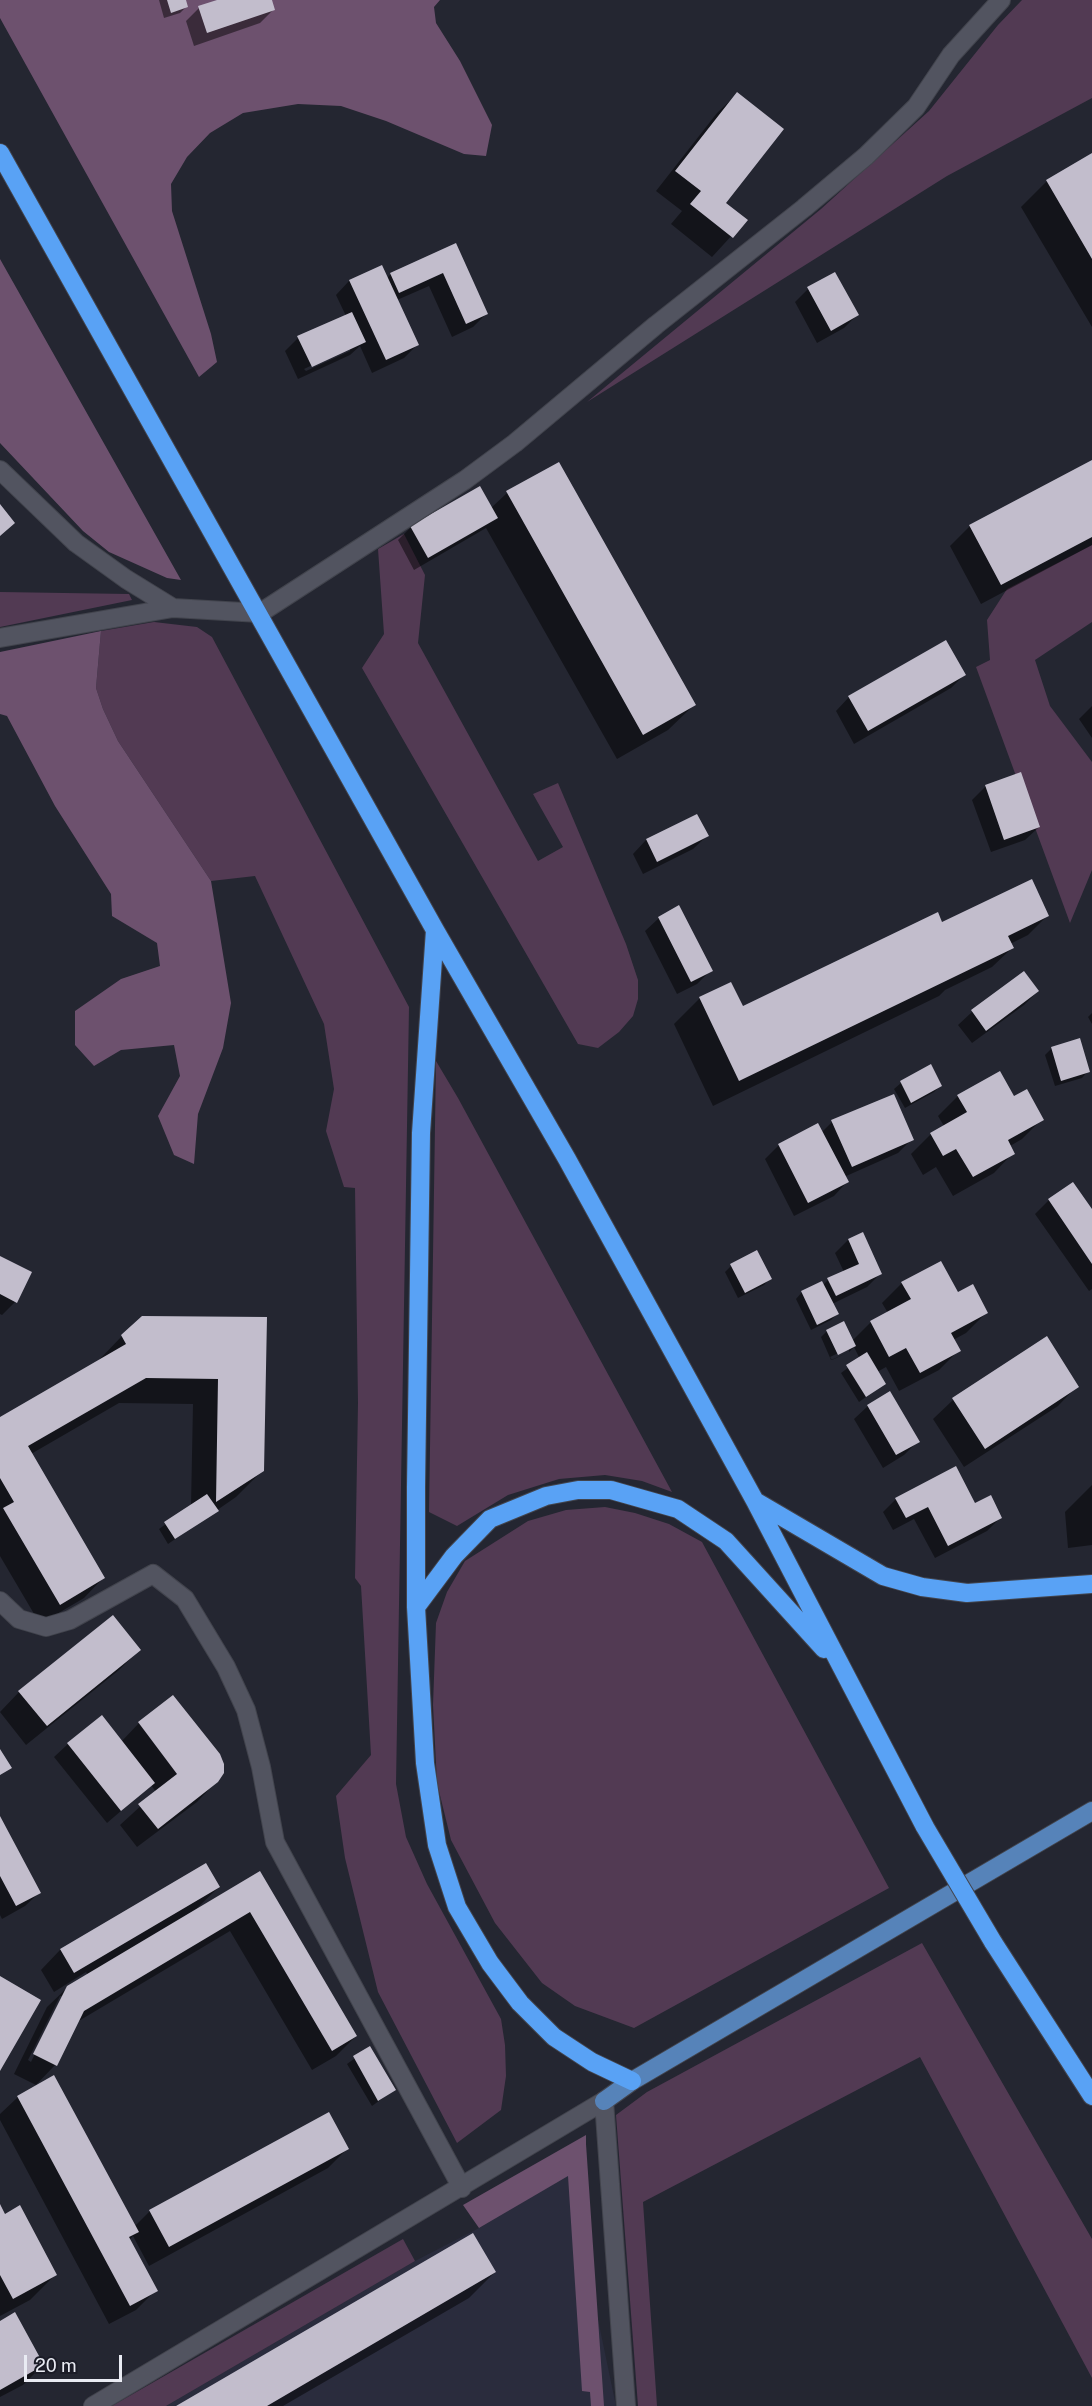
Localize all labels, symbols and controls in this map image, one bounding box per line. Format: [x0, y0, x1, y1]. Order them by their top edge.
scale bar [27, 2343, 124, 2381]
text: 20 m [35, 2355, 77, 2376]

